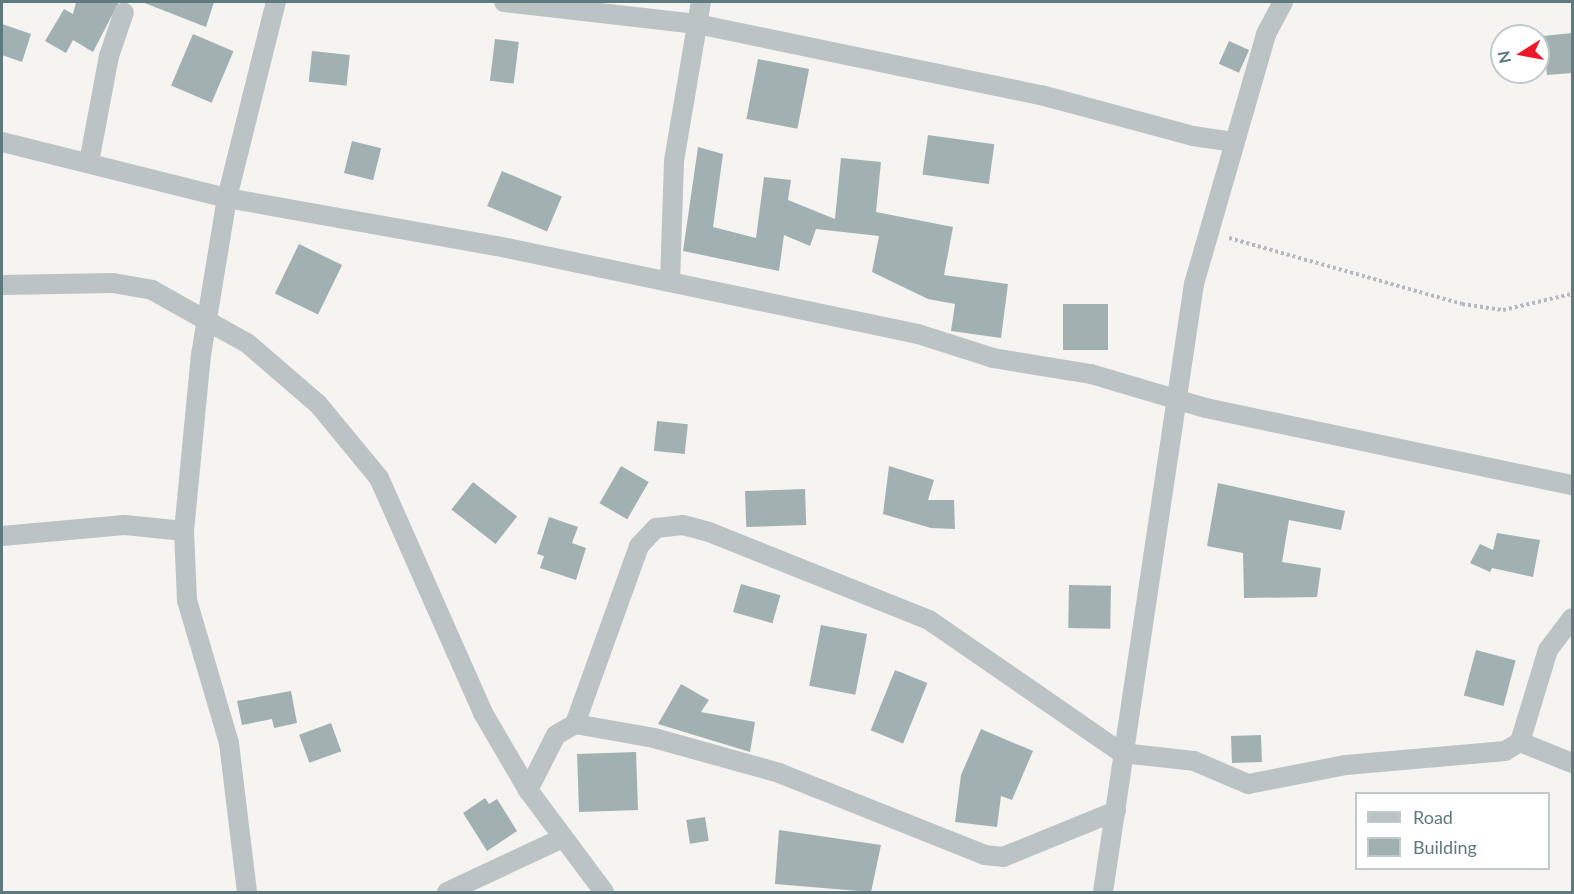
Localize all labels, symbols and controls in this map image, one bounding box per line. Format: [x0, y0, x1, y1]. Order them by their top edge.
north arrow [1490, 24, 1550, 84]
text: N [1493, 49, 1514, 65]
legend [1355, 792, 1550, 870]
text: Road [1413, 806, 1453, 828]
text: Building [1413, 836, 1477, 858]

